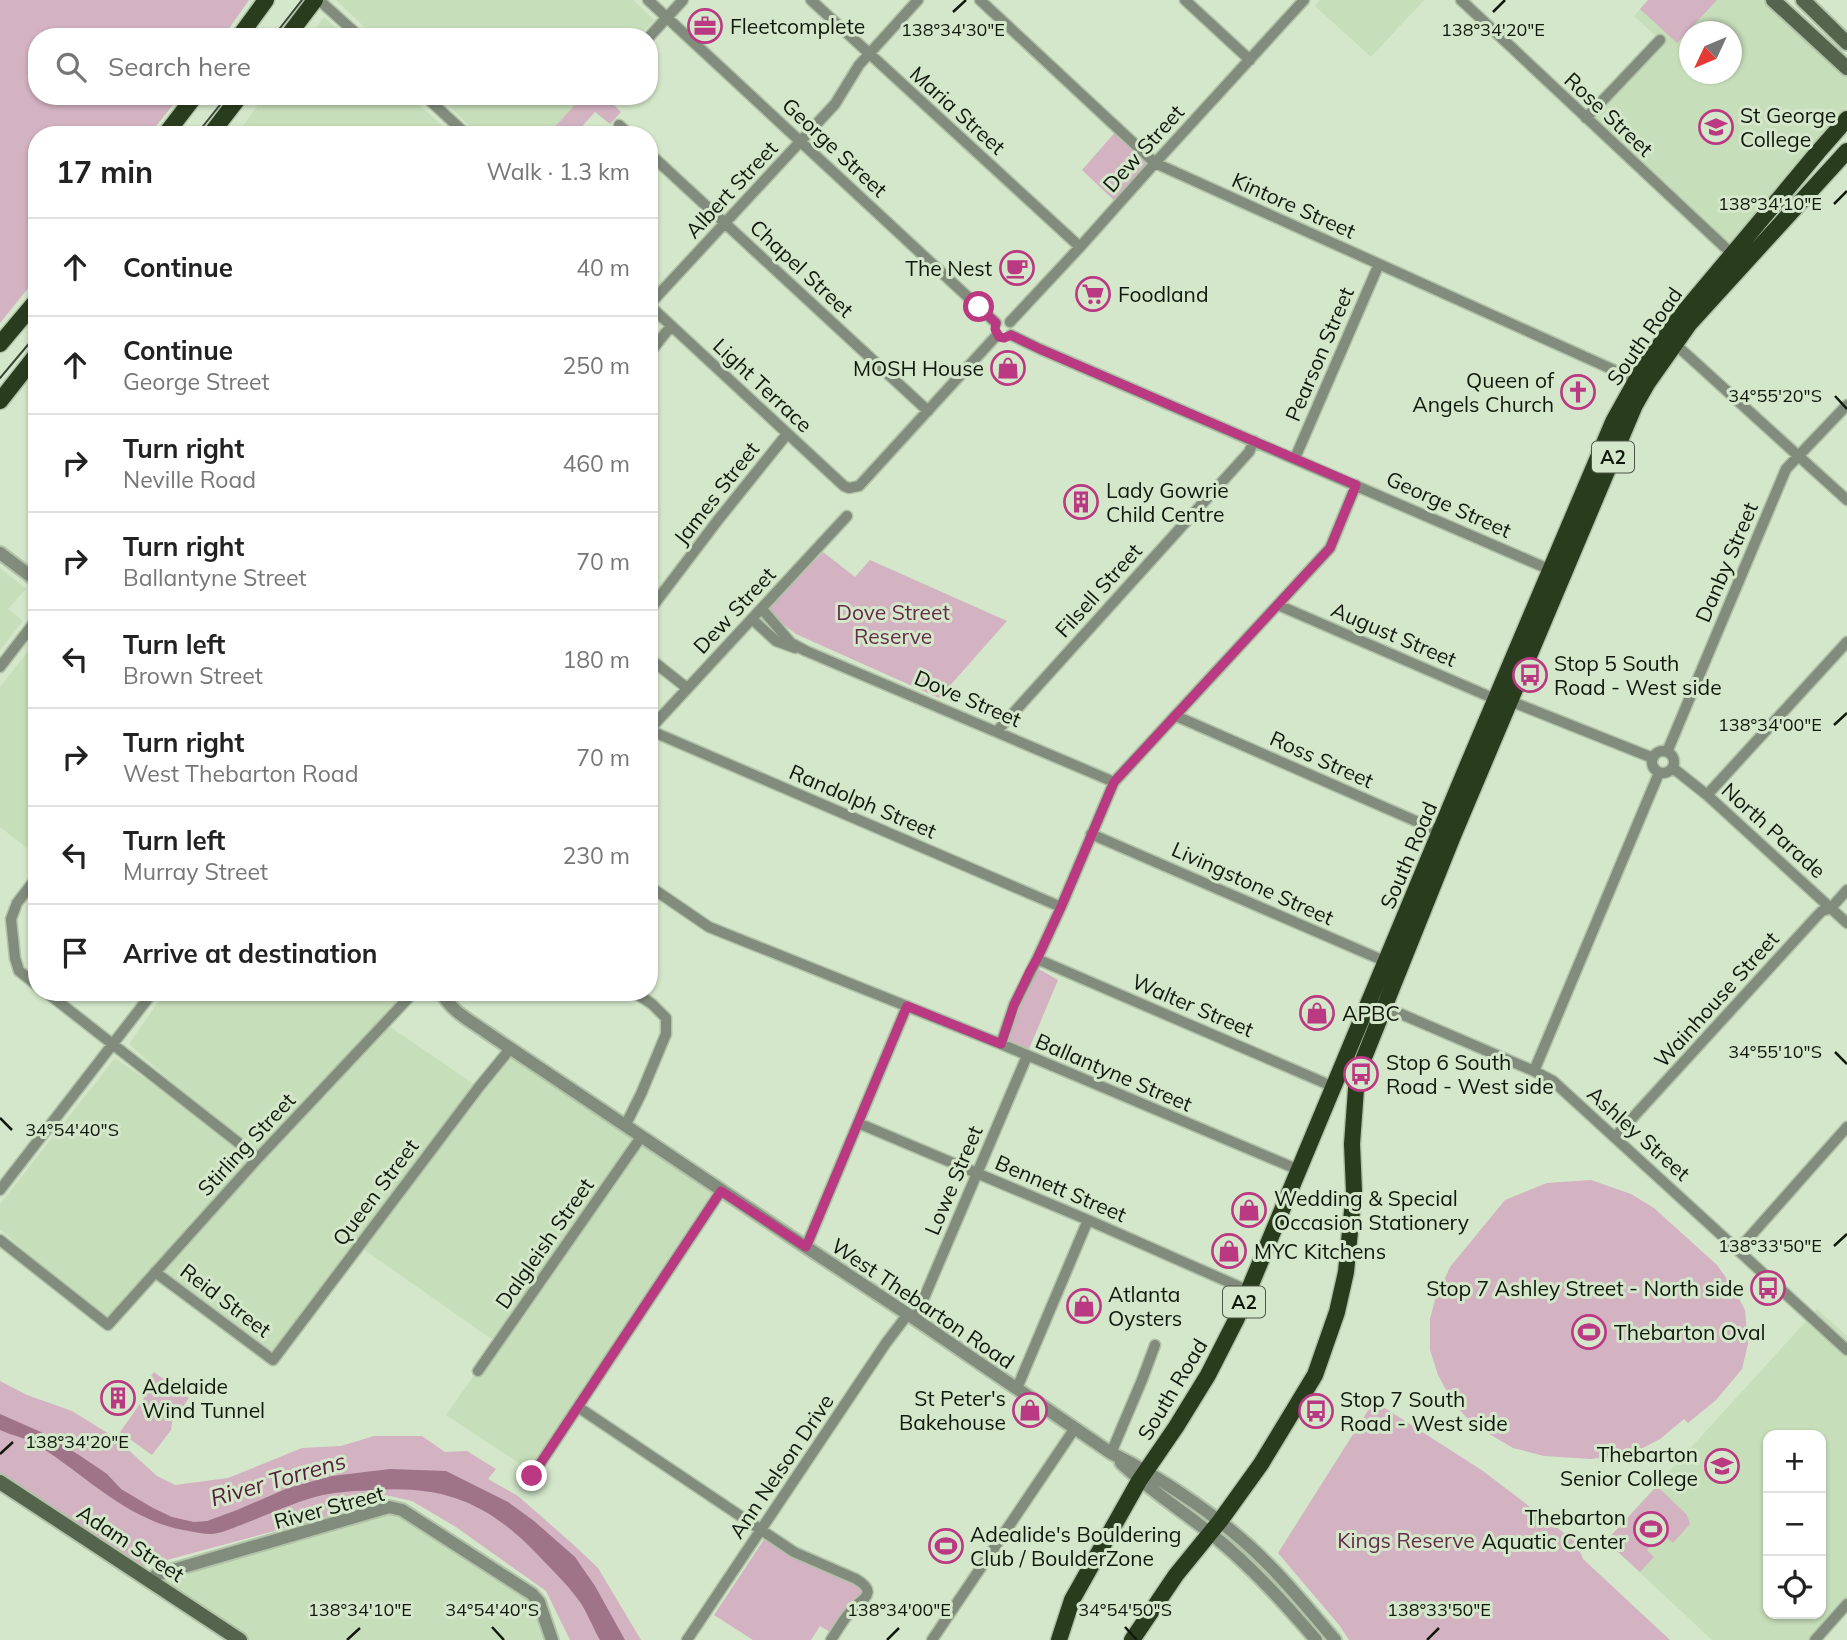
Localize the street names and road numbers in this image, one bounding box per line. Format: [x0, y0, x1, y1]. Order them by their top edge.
street label: Maria Street [905, 60, 1011, 160]
street label: Rose Street [1559, 66, 1659, 162]
street label: George Street [777, 92, 893, 202]
street label: Dew Street [1097, 99, 1189, 197]
street label: Albert Street [679, 135, 783, 243]
street label: Kintore Street [1228, 166, 1360, 244]
street label: Chapel Street [745, 214, 859, 322]
street label: South Road [1601, 282, 1687, 390]
street label: Pearson Street [1279, 283, 1359, 425]
street label: Light Terrace [708, 332, 818, 438]
street label: James Street [668, 436, 764, 550]
road number: A2 [1592, 442, 1634, 472]
street label: George Street [1383, 465, 1515, 543]
street label: Danby Street [1689, 498, 1763, 626]
street label: Filsell Street [1049, 538, 1147, 642]
street label: Dew Street [687, 561, 781, 659]
street label: August Street [1327, 596, 1461, 672]
street label: Dove Street [911, 664, 1025, 732]
street label: Ross Street [1266, 725, 1378, 793]
street label: Randolph Street [785, 758, 941, 844]
street label: North Parade [1717, 777, 1831, 883]
street label: South Road [1374, 798, 1442, 912]
street label: Livingstone Street [1168, 836, 1338, 930]
street label: Wainhouse Street [1648, 926, 1784, 1072]
street label: Walter Street [1128, 968, 1258, 1042]
street label: Ballantyne Street [1032, 1027, 1196, 1117]
street label: Ashley Street [1582, 1080, 1696, 1186]
street label: Stirling Street [192, 1087, 300, 1201]
street label: Lowe Street [918, 1121, 988, 1239]
street label: Queen Street [326, 1133, 424, 1251]
street label: Bennett Street [992, 1149, 1130, 1227]
street label: Dalgleish Street [489, 1173, 599, 1313]
street label: West Thebarton Road [827, 1232, 1019, 1374]
street label: Reid Street [175, 1257, 277, 1343]
road number: A2 [1223, 1286, 1265, 1318]
street label: South Road [1132, 1334, 1212, 1444]
street label: Ann Nelson Drive [723, 1389, 839, 1543]
street label: River Street [271, 1480, 387, 1534]
street label: Adam Street [73, 1499, 189, 1587]

